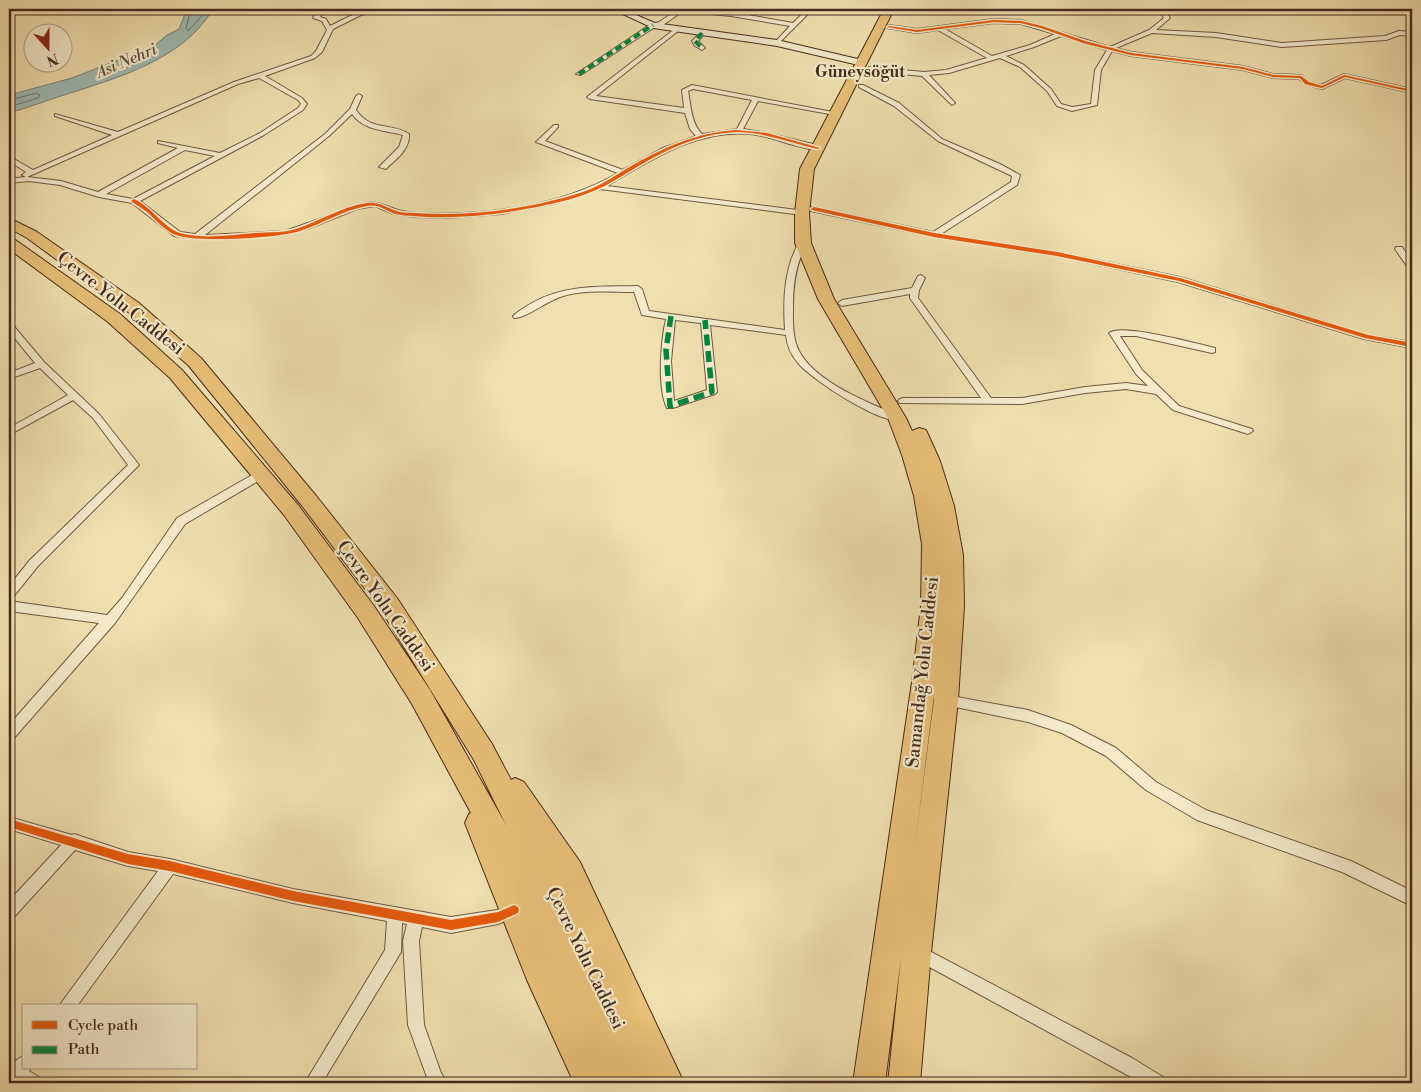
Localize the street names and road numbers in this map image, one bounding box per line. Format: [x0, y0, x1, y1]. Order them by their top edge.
street label: Çevre Yolu Caddesi [52, 246, 189, 360]
street label: Çevre Yolu Caddesi [332, 536, 440, 677]
street label: Samandağ Yolu Caddesi [901, 575, 944, 769]
street label: Çevre Yolu Caddesi [541, 883, 630, 1033]

